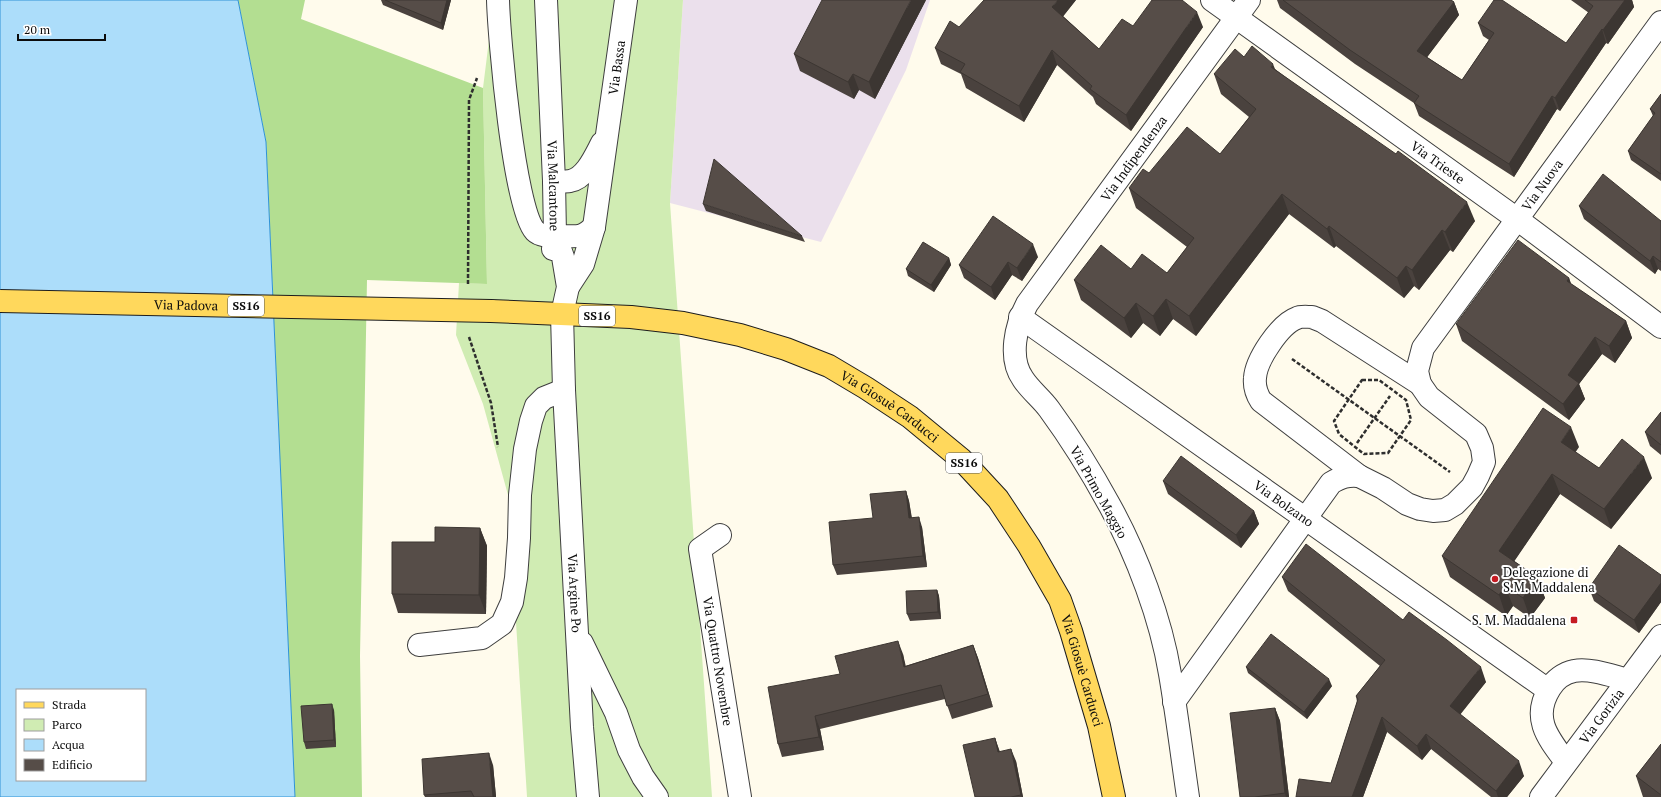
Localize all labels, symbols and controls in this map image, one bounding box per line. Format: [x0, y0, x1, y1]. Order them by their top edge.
scale bar [18, 16, 105, 42]
text: 20 m [24, 22, 51, 37]
street label: Via Bassa [604, 39, 629, 96]
street label: Via Indipendenza [1096, 111, 1171, 205]
street label: Via Trieste [1407, 137, 1469, 188]
street label: Via Malcantone [543, 140, 564, 232]
street label: Via Nuova [1517, 155, 1567, 214]
street label: Via Padova [154, 295, 219, 314]
road number: SS16 [228, 296, 264, 316]
road number: SS16 [579, 306, 615, 326]
street label: Via Giosuè Carducci [837, 366, 943, 446]
street label: Via Primo Maggio [1066, 442, 1132, 542]
road number: SS16 [946, 453, 982, 473]
street label: Via Bolzano [1250, 476, 1317, 531]
street label: Via Argine Po [564, 553, 586, 633]
place label: Delegazione di S.M. Maddalena [1503, 563, 1595, 596]
marker: Delegazione di S.M. Maddalena [1490, 574, 1500, 584]
street label: Via Quattro Novembre [699, 595, 737, 727]
place label: S. M. Maddalena [1472, 611, 1566, 629]
street label: Via Giosuè Carducci [1057, 612, 1108, 729]
marker: S. M. Maddalena [1569, 615, 1579, 625]
street label: Via Gorizia [1575, 684, 1628, 747]
legend [16, 689, 146, 781]
text: Strada [52, 697, 86, 712]
text: Parco [52, 717, 82, 732]
text: Acqua [52, 737, 85, 752]
text: Edificio [52, 757, 93, 772]

